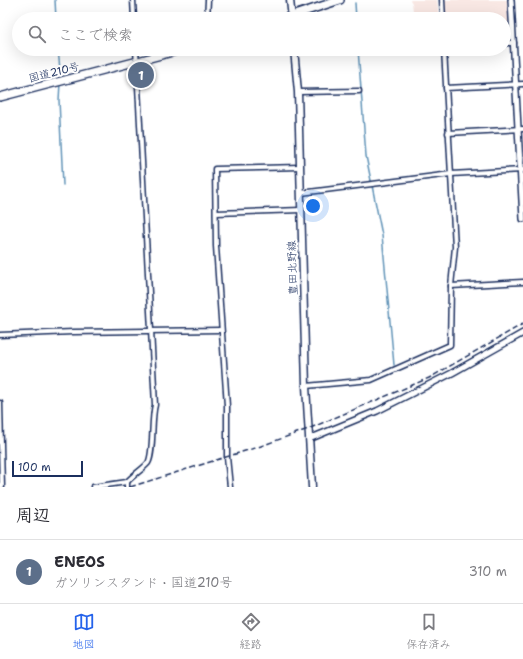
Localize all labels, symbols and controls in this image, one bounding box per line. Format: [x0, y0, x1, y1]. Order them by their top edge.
search box [12, 12, 511, 56]
icon: search [26, 23, 48, 45]
text: ここで検索 [58, 25, 133, 45]
street label: 国道210号 [27, 59, 81, 86]
pin: 1 [128, 60, 154, 90]
your location [303, 196, 323, 216]
street label: 豊田北野線 [284, 240, 301, 296]
scale bar [12, 459, 83, 478]
text: 100 m [18, 460, 51, 475]
text: 周辺 [16, 504, 50, 526]
text: ENEOS [54, 552, 105, 572]
text: 1 [26, 563, 32, 580]
text: 310 m [469, 563, 507, 580]
text: ガソリンスタンド · 国道210号 [54, 574, 232, 591]
tab: 地図 [73, 611, 95, 652]
tab: 経路 [240, 611, 262, 652]
tab: 保存済み [407, 611, 451, 652]

